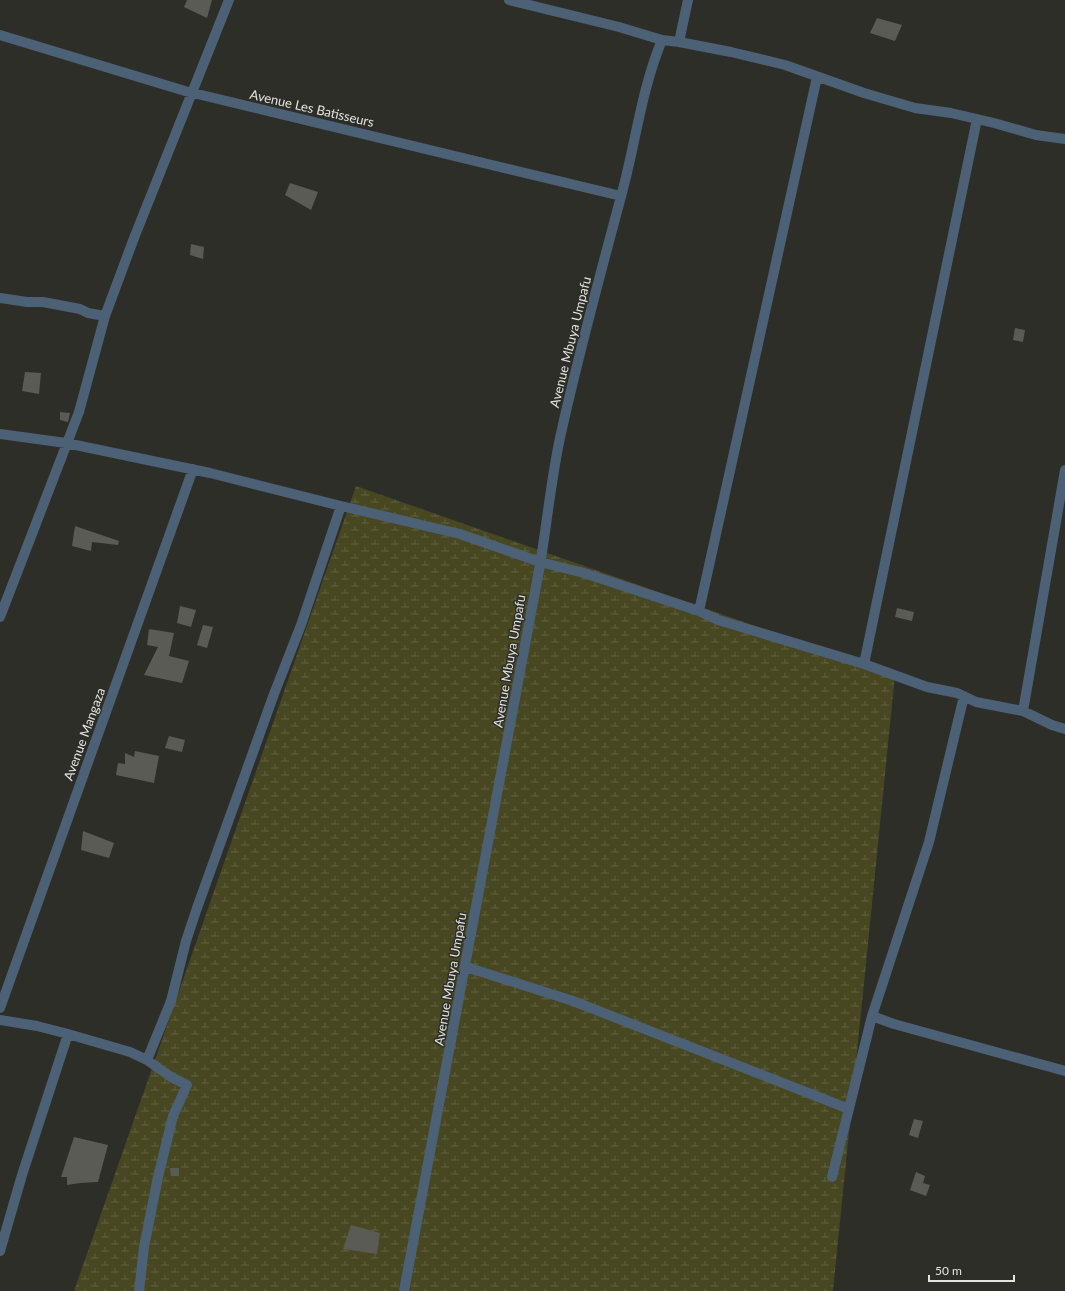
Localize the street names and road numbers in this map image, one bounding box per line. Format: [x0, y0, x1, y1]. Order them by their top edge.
street label: Avenue Les Batisseurs [248, 86, 376, 130]
street label: Avenue Mbuya Umpafu [546, 275, 594, 409]
street label: Avenue Mbuya Umpafu [489, 593, 529, 729]
street label: Avenue Mangaza [60, 685, 108, 783]
street label: Avenue Mbuya Umpafu [430, 911, 470, 1047]

